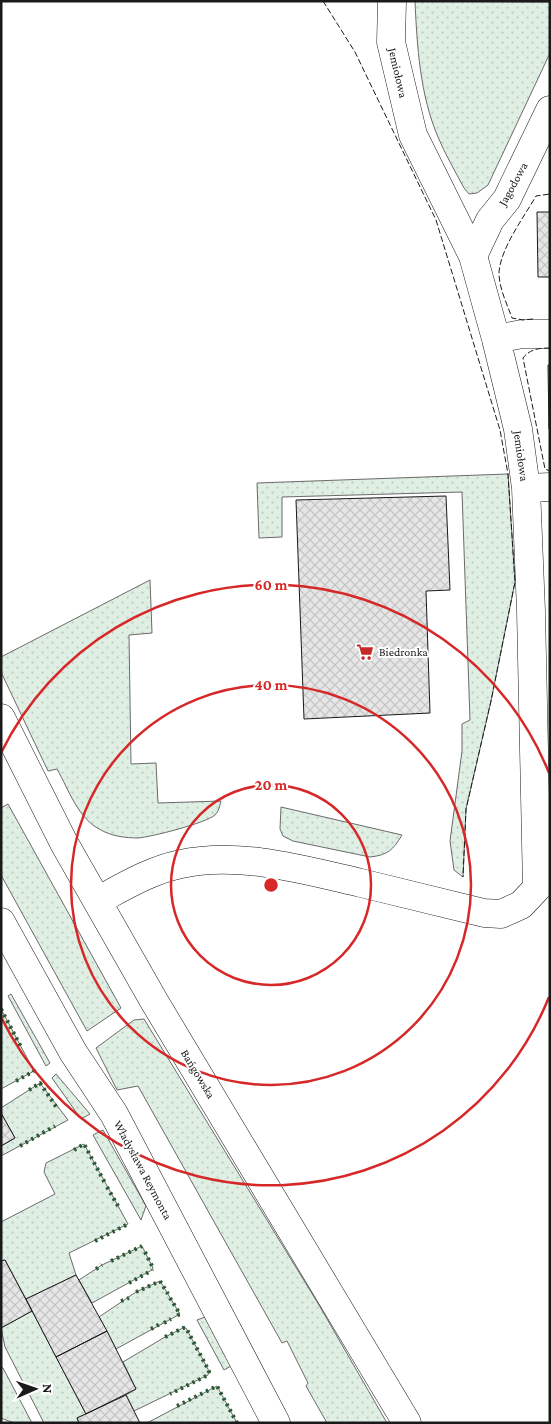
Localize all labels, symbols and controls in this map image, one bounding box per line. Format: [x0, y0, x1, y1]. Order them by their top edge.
street label: Jemiołowa [385, 46, 411, 100]
street label: Jagodowa [495, 160, 531, 209]
street label: Jemiołowa [510, 429, 532, 483]
text: 60 m [255, 577, 288, 593]
supermarket icon: Biedronka [355, 642, 375, 662]
place label: Biedronka [379, 645, 428, 659]
text: 40 m [255, 677, 288, 693]
text: 20 m [255, 777, 287, 793]
centre of rings [262, 876, 280, 894]
street label: Bańgowska [178, 1047, 218, 1102]
street label: Władysława Reymonta [111, 1118, 175, 1222]
north arrow [10, 1364, 60, 1414]
text: N [40, 1383, 56, 1394]

